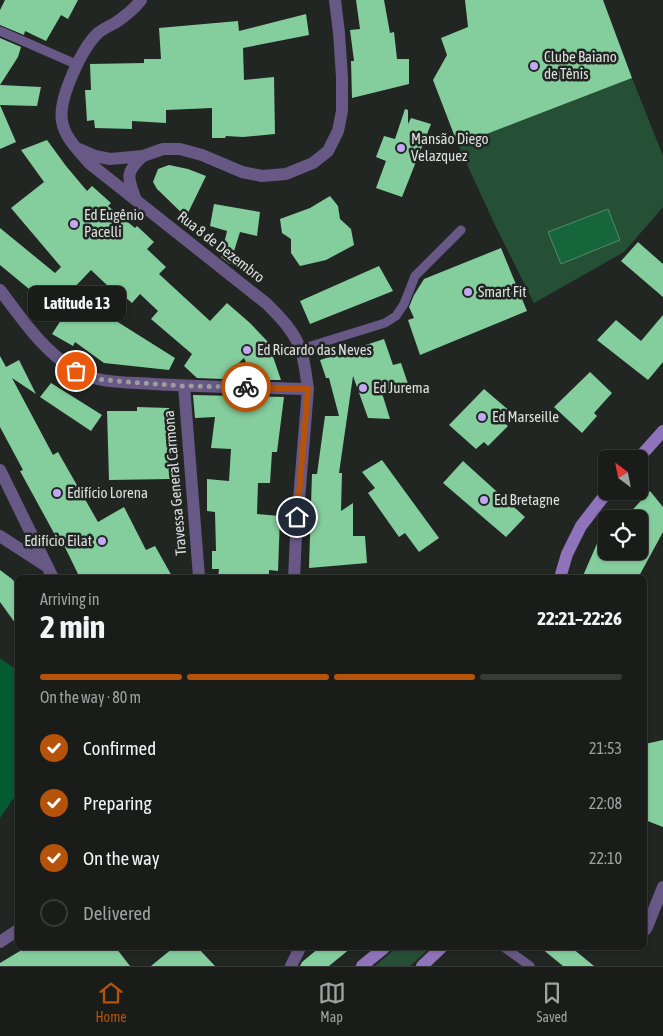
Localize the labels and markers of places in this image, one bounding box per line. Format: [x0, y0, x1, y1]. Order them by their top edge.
place label: Clube Baiano de Tênis [544, 48, 617, 82]
marker: Clube Baiano de Tênis [528, 60, 540, 72]
place label: Mansão Diego Velazquez [411, 130, 489, 164]
marker: Mansão Diego Velazquez [395, 142, 407, 154]
place label: Ed Eugênio Pacelli [84, 206, 144, 240]
marker: Ed Eugênio Pacelli [68, 218, 80, 230]
place label: Smart Fit [478, 283, 527, 300]
callout: Latitude 13 [27, 286, 125, 321]
marker: Smart Fit [462, 286, 474, 298]
place label: Ed Ricardo das Neves [257, 341, 372, 358]
marker: Ed Ricardo das Neves [241, 344, 253, 356]
pin [55, 350, 97, 392]
place label: Ed Jurema [373, 379, 430, 396]
marker: Ed Jurema [357, 382, 369, 394]
place label: Ed Marseille [492, 408, 559, 425]
marker: Ed Marseille [476, 411, 488, 423]
place label: Edifício Lorena [67, 484, 148, 501]
marker: Edifício Lorena [51, 487, 63, 499]
place label: Ed Bretagne [494, 491, 560, 508]
marker: Ed Bretagne [478, 494, 490, 506]
pin [276, 496, 318, 538]
place label: Edifício Eilat [24, 532, 92, 549]
marker: Edifício Eilat [96, 535, 108, 547]

